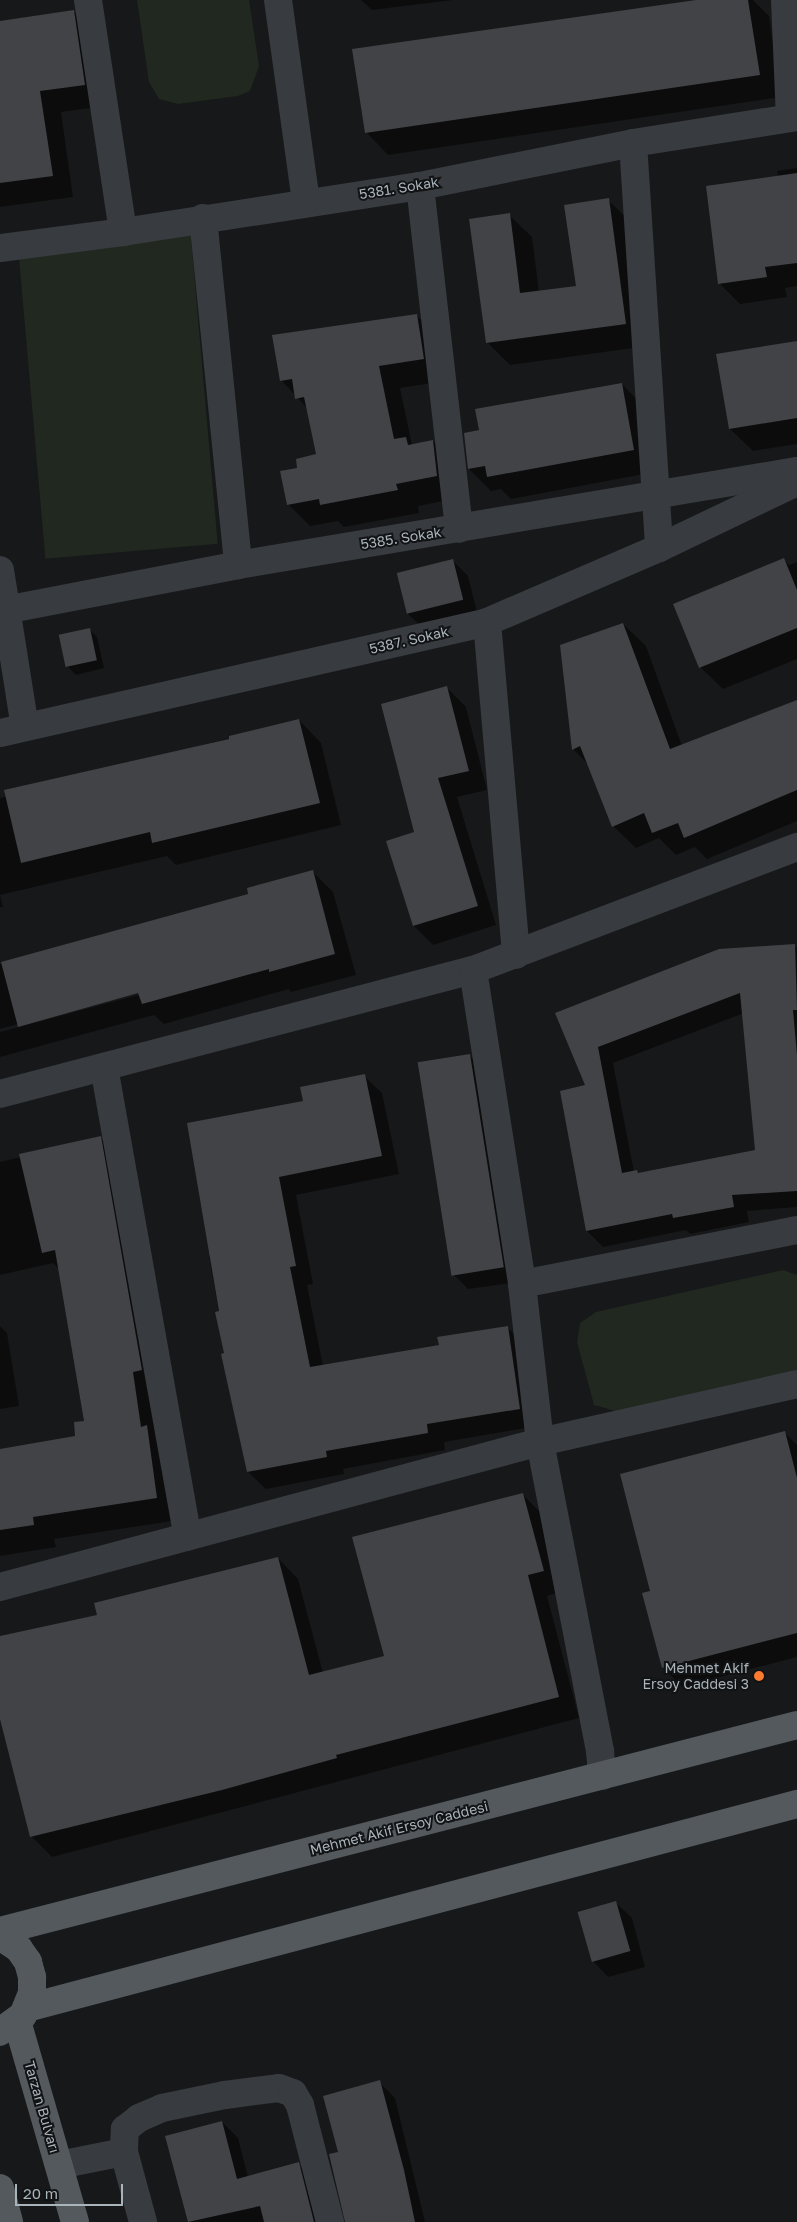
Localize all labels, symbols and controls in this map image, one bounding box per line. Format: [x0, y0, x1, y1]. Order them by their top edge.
street label: 5381. Sokak [358, 173, 440, 203]
street label: 5385. Sokak [359, 523, 443, 553]
street label: 5387. Sokak [368, 623, 450, 657]
place label: Mehmet Akif Ersoy Caddesi 3 [642, 1660, 749, 1692]
marker: Mehmet Akif Ersoy Caddesi 3 [753, 1670, 765, 1682]
street label: Mehmet Akif Ersoy Caddesi [308, 1798, 490, 1858]
street label: Tarzan Bulvarı [21, 2059, 63, 2155]
scale bar [18, 2174, 125, 2206]
text: 20 m [23, 2184, 58, 2202]

